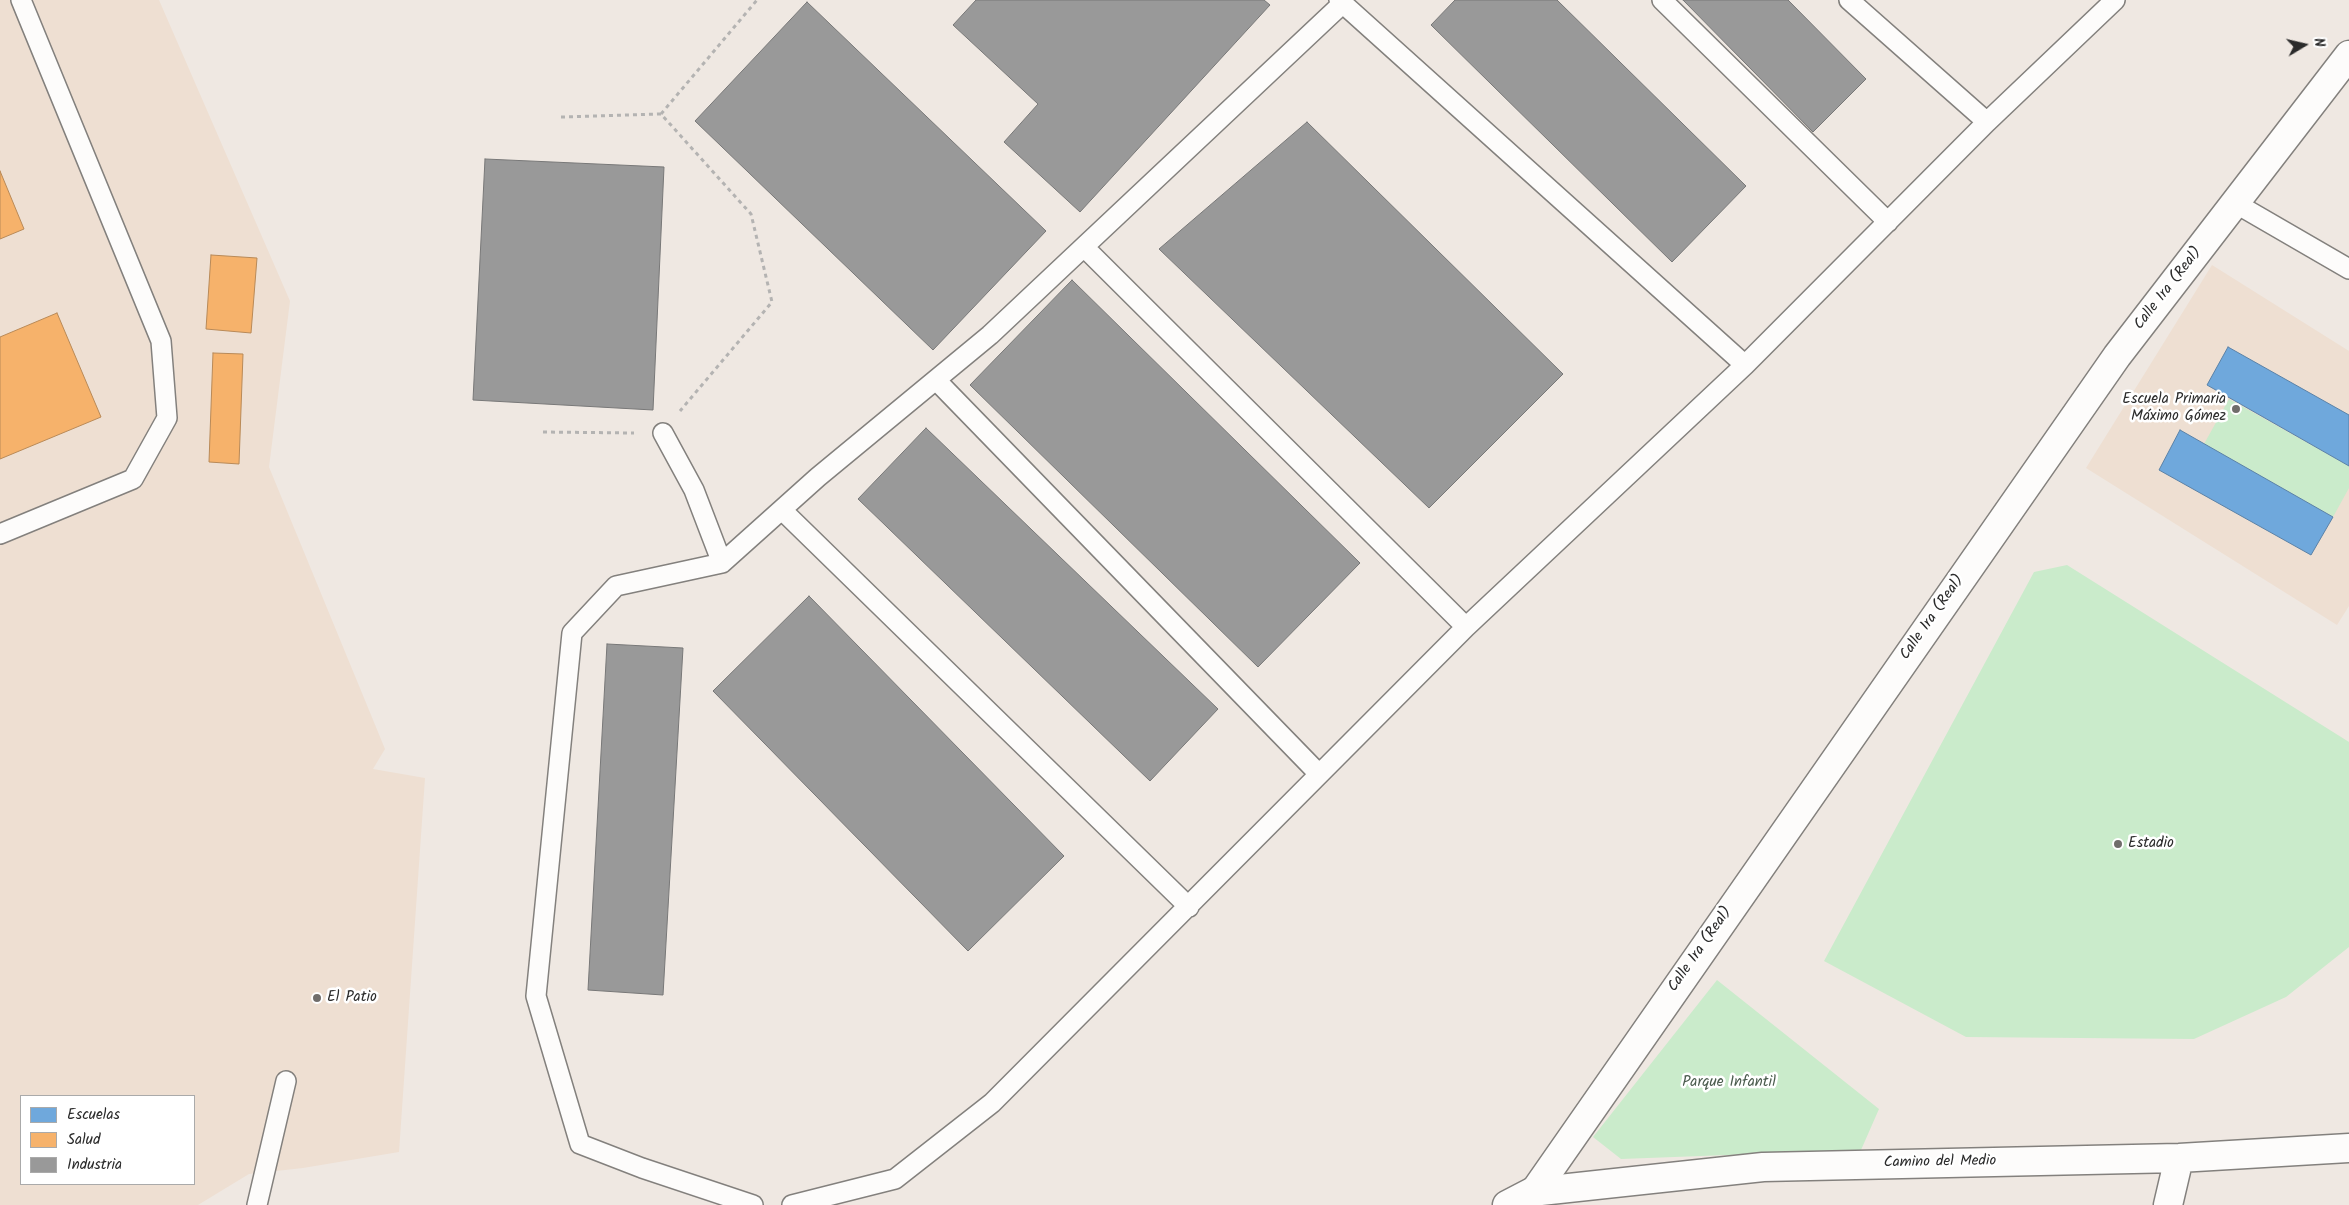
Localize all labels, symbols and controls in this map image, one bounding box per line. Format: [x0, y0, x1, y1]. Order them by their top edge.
north arrow [2279, 20, 2329, 70]
text: N [2307, 37, 2330, 49]
street label: Calle 1ra (Real) [2131, 244, 2207, 334]
place label: Escuela Primaria Máximo Gómez [2122, 391, 2226, 426]
marker: Escuela Primaria Máximo Gómez [2230, 403, 2242, 415]
street label: Calle 1ra (Real) [1897, 572, 1969, 664]
place label: Estadio [2128, 835, 2174, 853]
marker: Estadio [2112, 838, 2124, 850]
street label: Calle 1ra (Real) [1665, 904, 1737, 996]
place label: El Patio [327, 989, 377, 1007]
marker: El Patio [311, 992, 323, 1004]
park label: Parque Infantil [1682, 1074, 1776, 1092]
legend [20, 1095, 195, 1185]
text: Escuelas [67, 1103, 120, 1127]
text: Salud [67, 1128, 100, 1152]
text: Industria [67, 1153, 122, 1177]
street label: Camino del Medio [1884, 1153, 1996, 1173]

